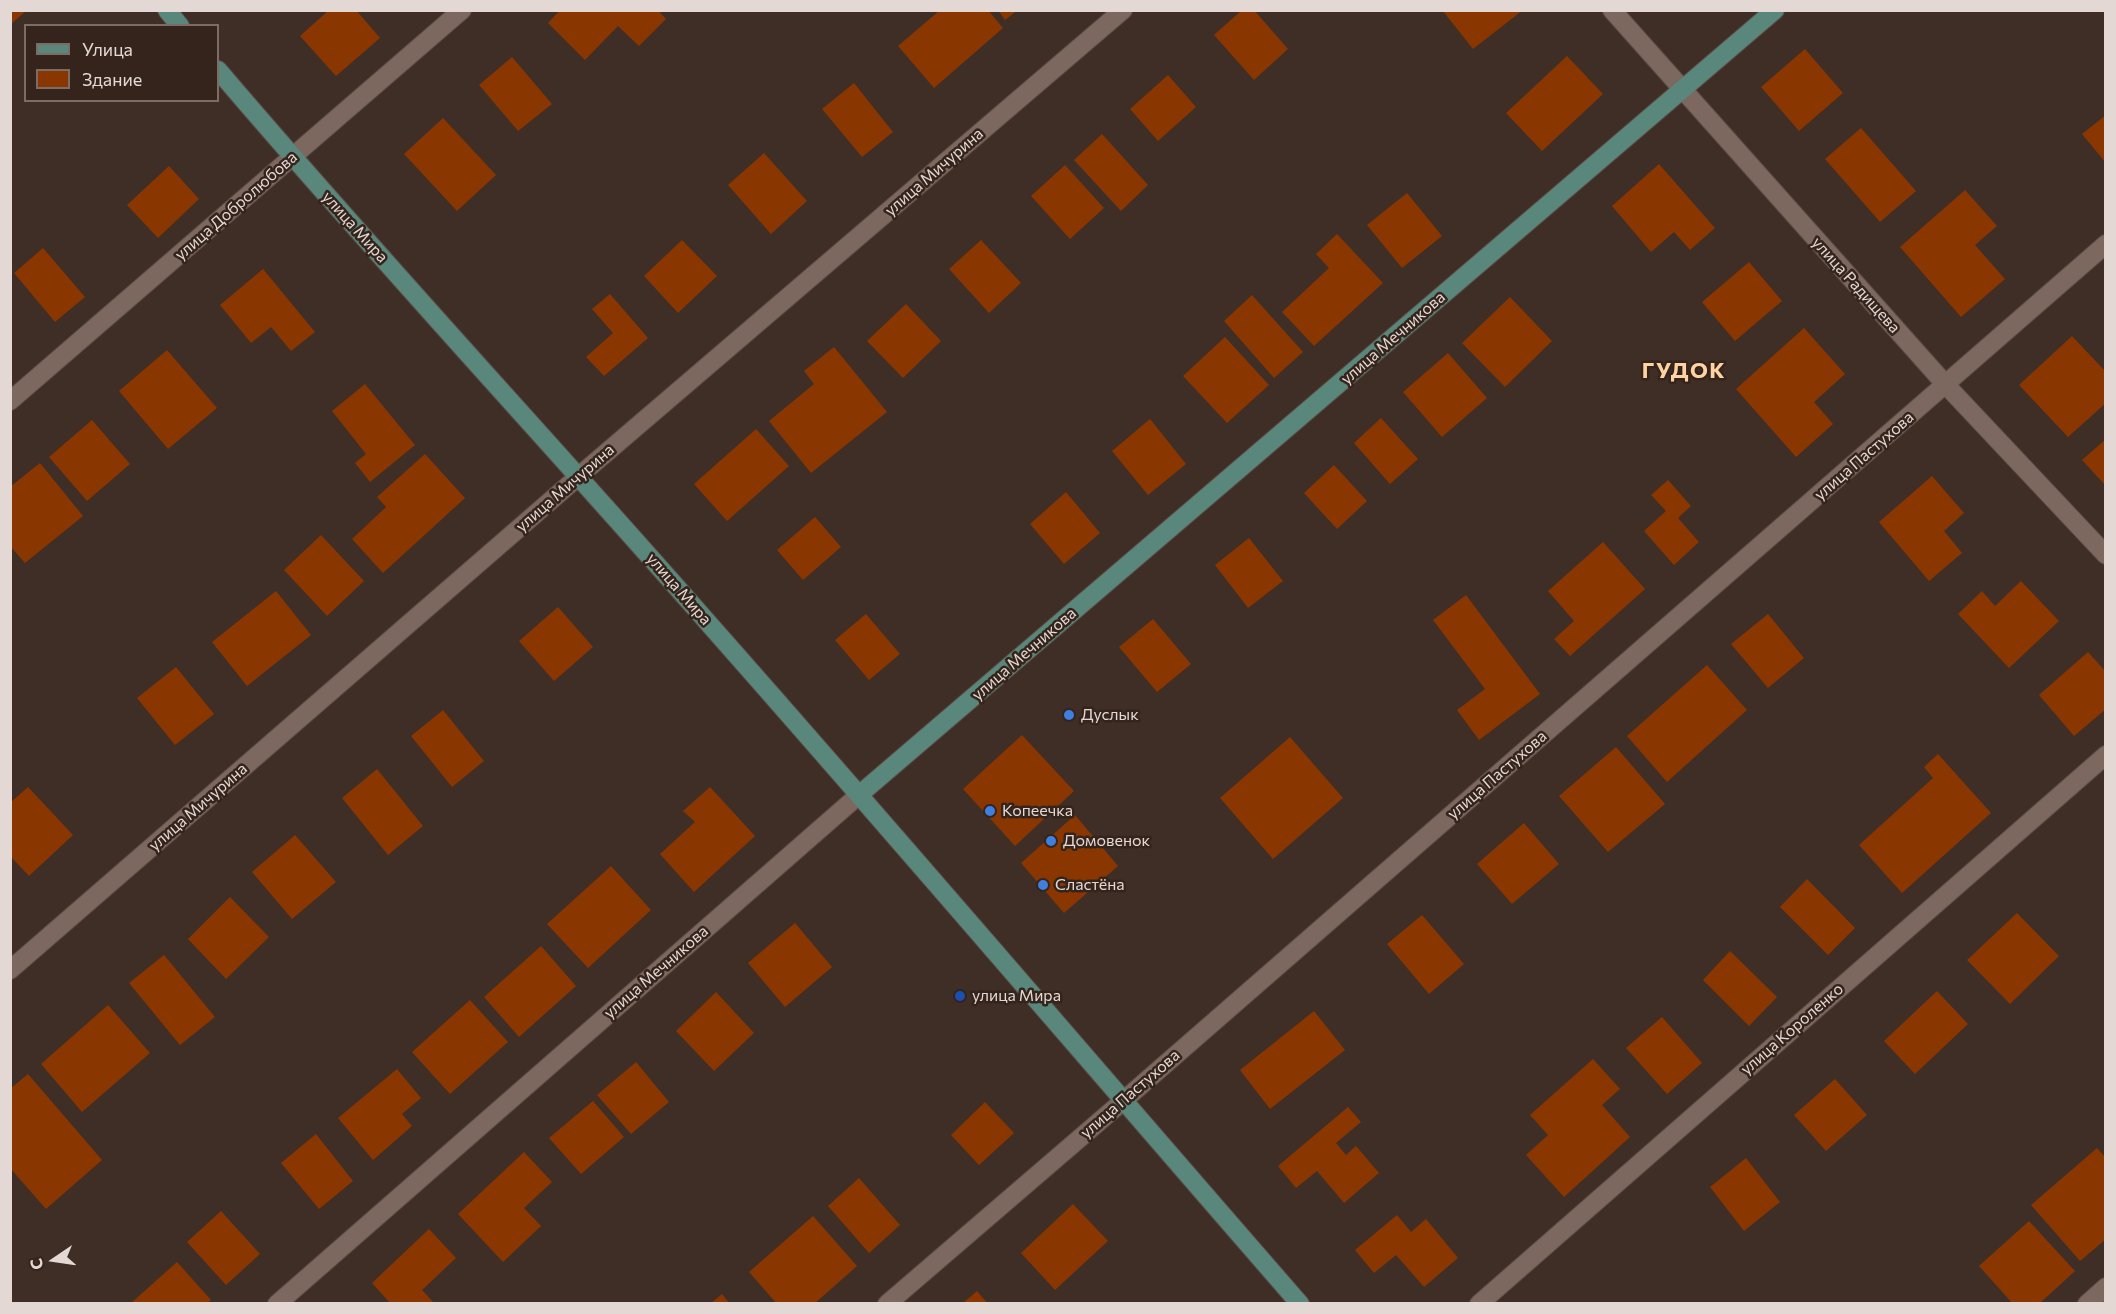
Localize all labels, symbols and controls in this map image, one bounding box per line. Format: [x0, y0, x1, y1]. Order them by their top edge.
legend [24, 24, 219, 102]
text: Улица [82, 38, 133, 60]
text: Здание [82, 68, 142, 90]
street label: улица Мичурина [881, 124, 987, 220]
street label: улица Добролюбова [171, 148, 301, 264]
street label: улица Мира [318, 188, 392, 266]
street label: улица Радищева [1808, 233, 1904, 337]
street label: улица Мечникова [1337, 287, 1449, 389]
district label: ГУДОК [1642, 358, 1726, 384]
street label: улица Пастухова [1810, 408, 1918, 504]
street label: улица Мичурина [512, 440, 618, 536]
street label: улица Мира [643, 549, 715, 629]
street label: улица Мечникова [968, 603, 1080, 705]
place label: Дуслык [1081, 705, 1139, 725]
marker: Дуслык [1062, 708, 1076, 722]
street label: улица Пастухова [1443, 727, 1551, 823]
street label: улица Мичурина [145, 759, 251, 855]
place label: Копеечка [1002, 801, 1073, 821]
marker: Копеечка [983, 804, 997, 818]
place label: Домовенок [1063, 831, 1150, 851]
marker: Домовенок [1044, 834, 1058, 848]
place label: Сластёна [1055, 875, 1125, 895]
marker: Сластёна [1036, 878, 1050, 892]
street label: улица Мечникова [600, 921, 712, 1023]
street label: улица Короленко [1737, 979, 1847, 1079]
place label: улица Мира [972, 986, 1061, 1006]
marker: улица Мира [953, 989, 967, 1003]
street label: улица Пастухова [1076, 1046, 1184, 1142]
north arrow [24, 1230, 84, 1290]
text: С [25, 1257, 46, 1272]

